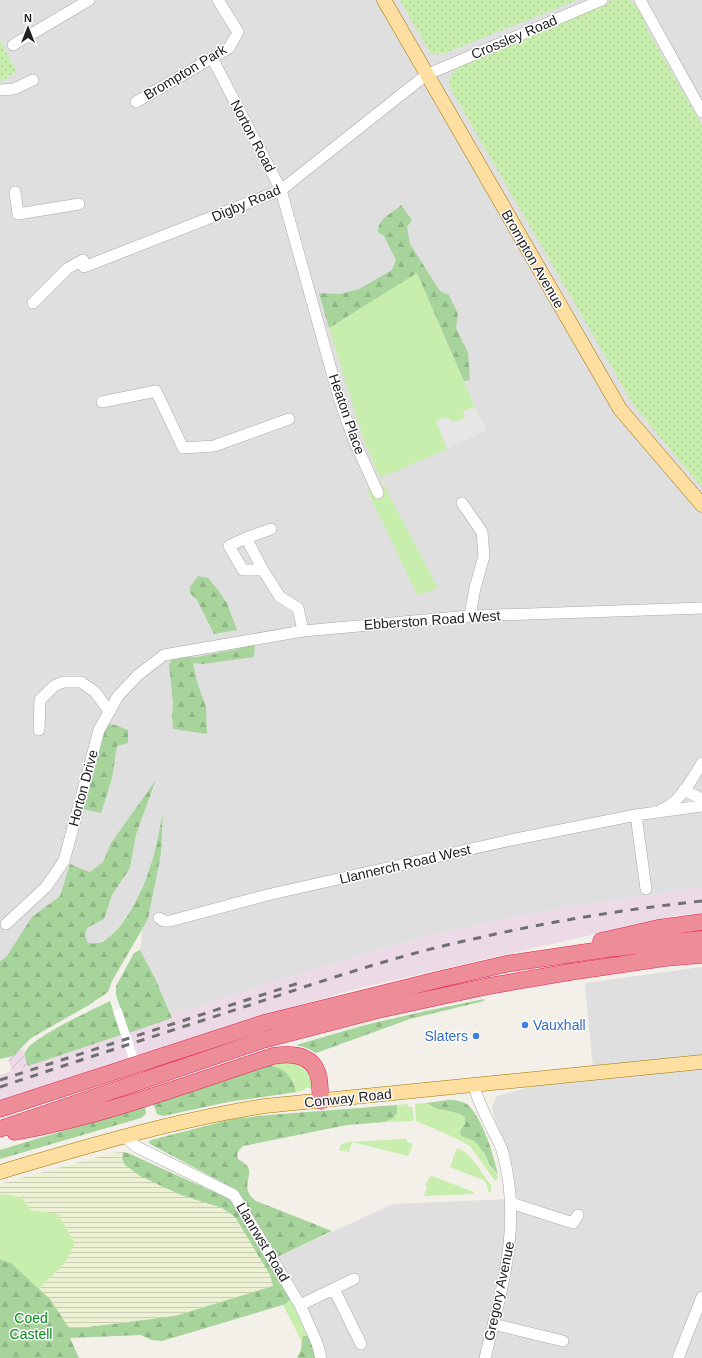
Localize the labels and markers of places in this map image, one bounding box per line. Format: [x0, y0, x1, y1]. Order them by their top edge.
place label: Vauxhall [533, 1017, 586, 1033]
marker: Vauxhall [520, 1020, 530, 1030]
place label: Slaters [424, 1028, 468, 1044]
marker: Slaters [471, 1031, 481, 1041]

